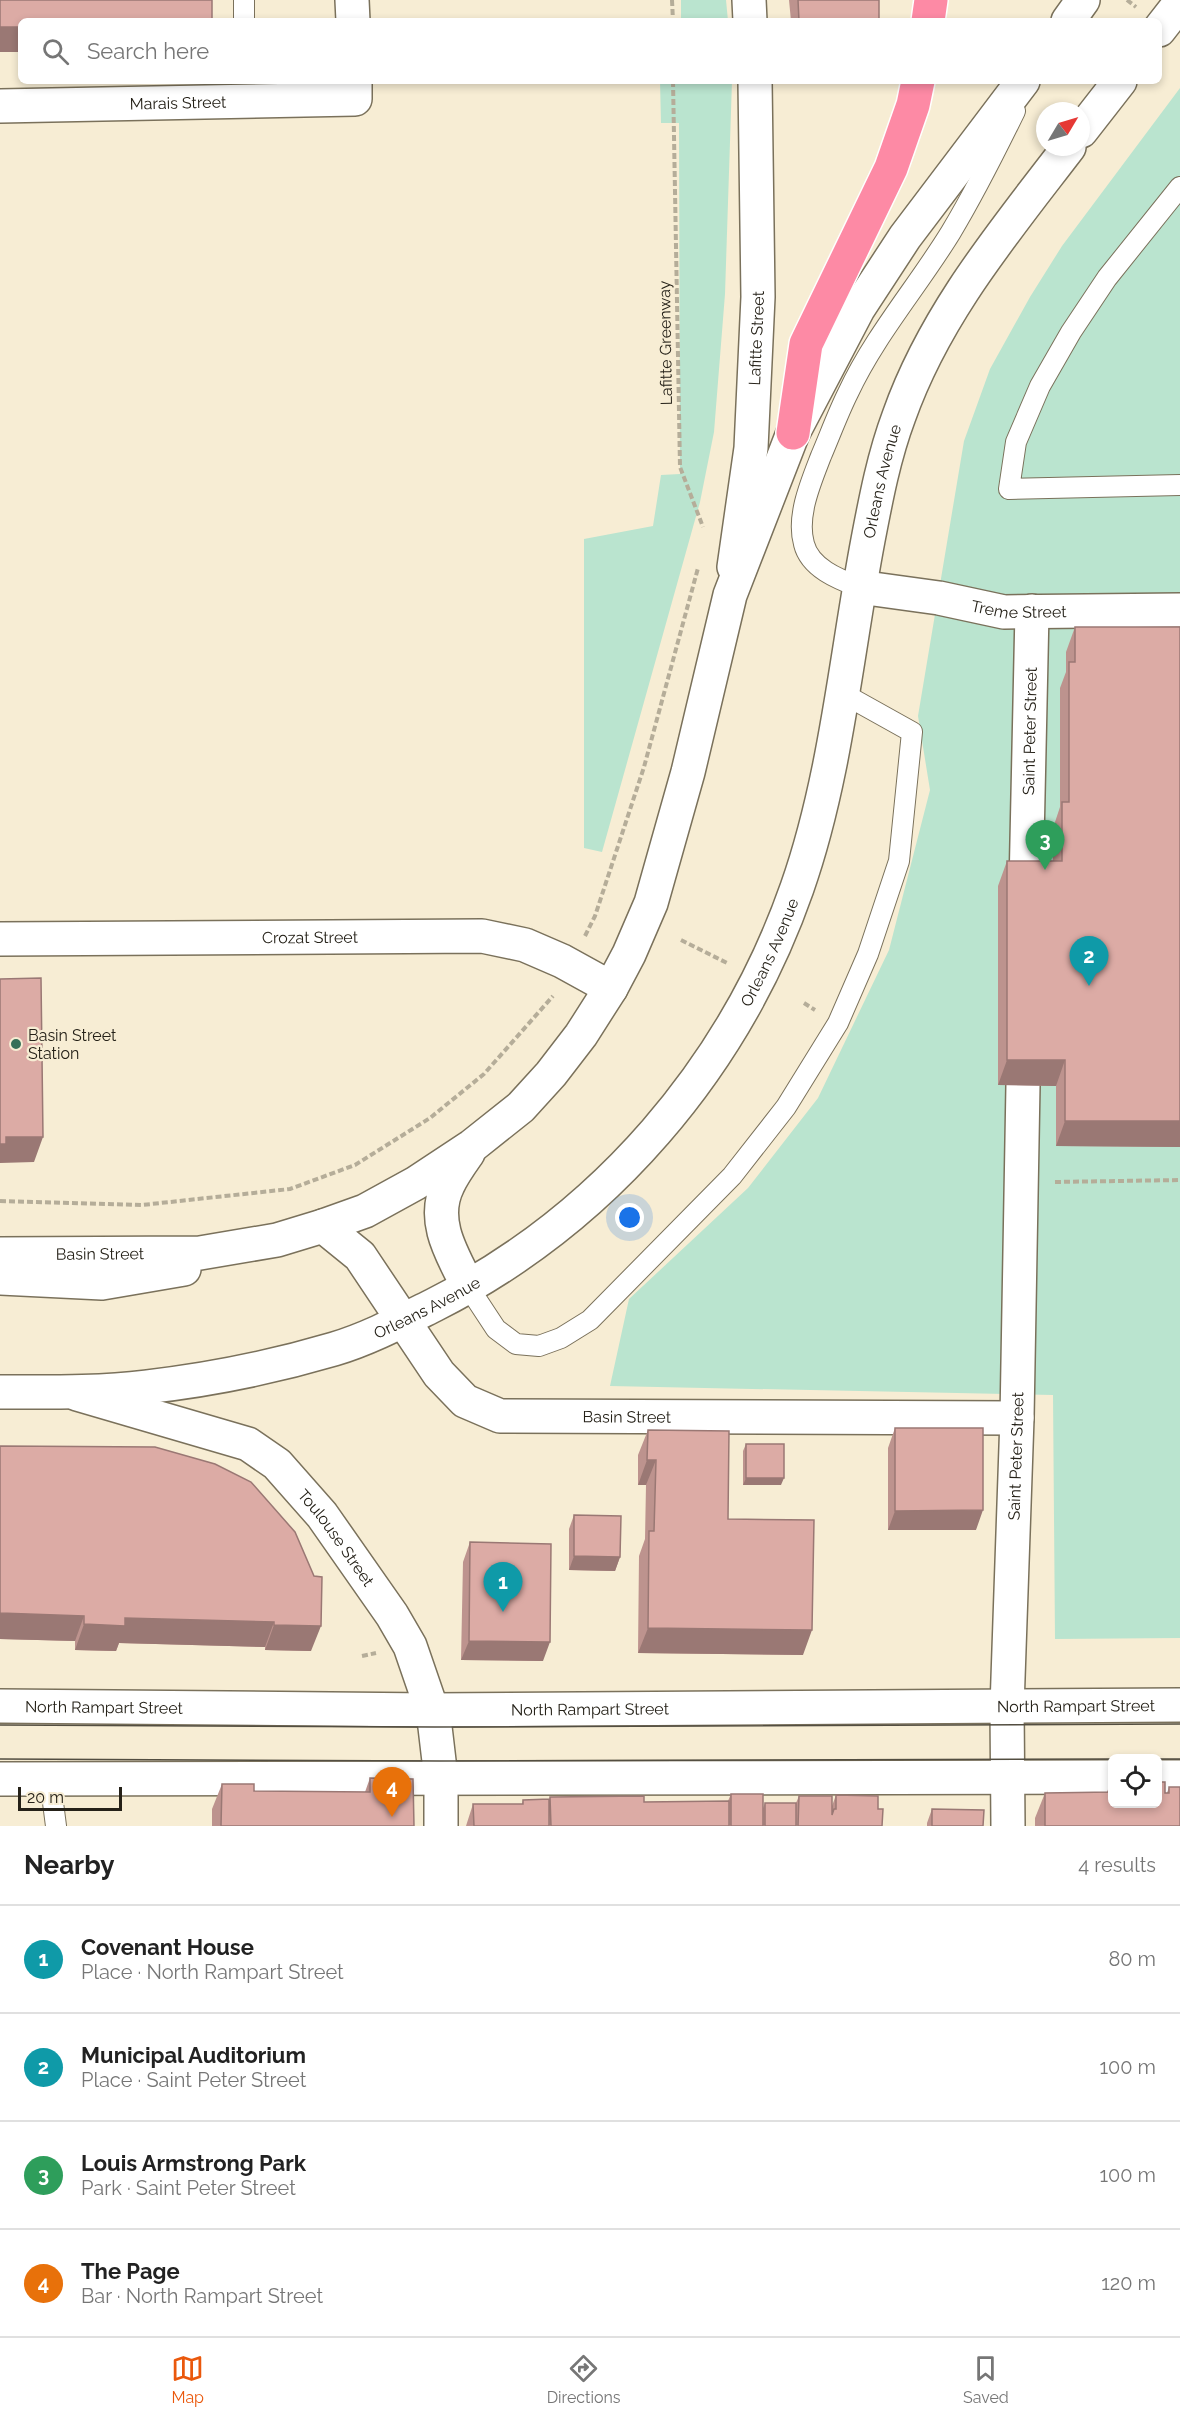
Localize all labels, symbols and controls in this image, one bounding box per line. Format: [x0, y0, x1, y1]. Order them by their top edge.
search box [18, 18, 1162, 84]
icon: search [39, 35, 72, 68]
text: Search here [87, 38, 209, 64]
street label: Marais Street [129, 93, 227, 113]
north arrow [1036, 102, 1090, 156]
street label: Lafitte Greenway [655, 280, 676, 406]
street label: Lafitte Street [745, 290, 768, 386]
street label: Orleans Avenue [859, 422, 905, 540]
street label: Treme Street [970, 596, 1067, 623]
street label: Saint Peter Street [1019, 666, 1041, 795]
pin: 3 [1026, 820, 1064, 870]
street label: Orleans Avenue [736, 896, 802, 1010]
street label: Crozat Street [262, 928, 359, 947]
pin: 2 [1070, 936, 1108, 986]
place label: Basin Street Station [28, 1026, 117, 1063]
marker: Basin Street Station [9, 1037, 23, 1051]
your location [615, 1203, 644, 1232]
street label: Basin Street [56, 1244, 145, 1264]
street label: Orleans Avenue [371, 1273, 484, 1343]
street label: Saint Peter Street [1004, 1391, 1027, 1521]
street label: Basin Street [583, 1407, 672, 1427]
street label: Toulouse Street [294, 1485, 378, 1591]
pin: 1 [484, 1562, 522, 1612]
street label: North Rampart Street [997, 1696, 1156, 1716]
street label: North Rampart Street [25, 1697, 184, 1718]
street label: North Rampart Street [511, 1699, 670, 1719]
map controls [1108, 1754, 1162, 1808]
button: locate [1108, 1754, 1162, 1808]
pin: 4 [372, 1768, 412, 1817]
scale bar [18, 1784, 122, 1812]
text: 20 m [27, 1788, 64, 1807]
text: Nearby [24, 1850, 114, 1880]
text: 4 results [1078, 1853, 1156, 1877]
text: Covenant House [81, 1934, 254, 1960]
text: 1 [39, 1947, 48, 1971]
text: 80 m [1108, 1947, 1156, 1971]
text: Place · North Rampart Street [81, 1960, 344, 1984]
text: Municipal Auditorium [81, 2042, 306, 2068]
text: 2 [38, 2055, 49, 2079]
text: 100 m [1099, 2055, 1156, 2079]
text: Place · Saint Peter Street [81, 2068, 306, 2092]
text: Louis Armstrong Park [81, 2150, 306, 2176]
text: 3 [38, 2163, 49, 2187]
text: 100 m [1099, 2163, 1156, 2187]
text: Park · Saint Peter Street [81, 2176, 296, 2200]
text: The Page [81, 2258, 180, 2284]
text: 4 [38, 2271, 49, 2295]
text: 120 m [1101, 2271, 1156, 2295]
text: Bar · North Rampart Street [81, 2284, 323, 2308]
tab: Map [171, 2352, 204, 2407]
tab: Directions [547, 2352, 621, 2407]
tab: Saved [963, 2352, 1009, 2407]

